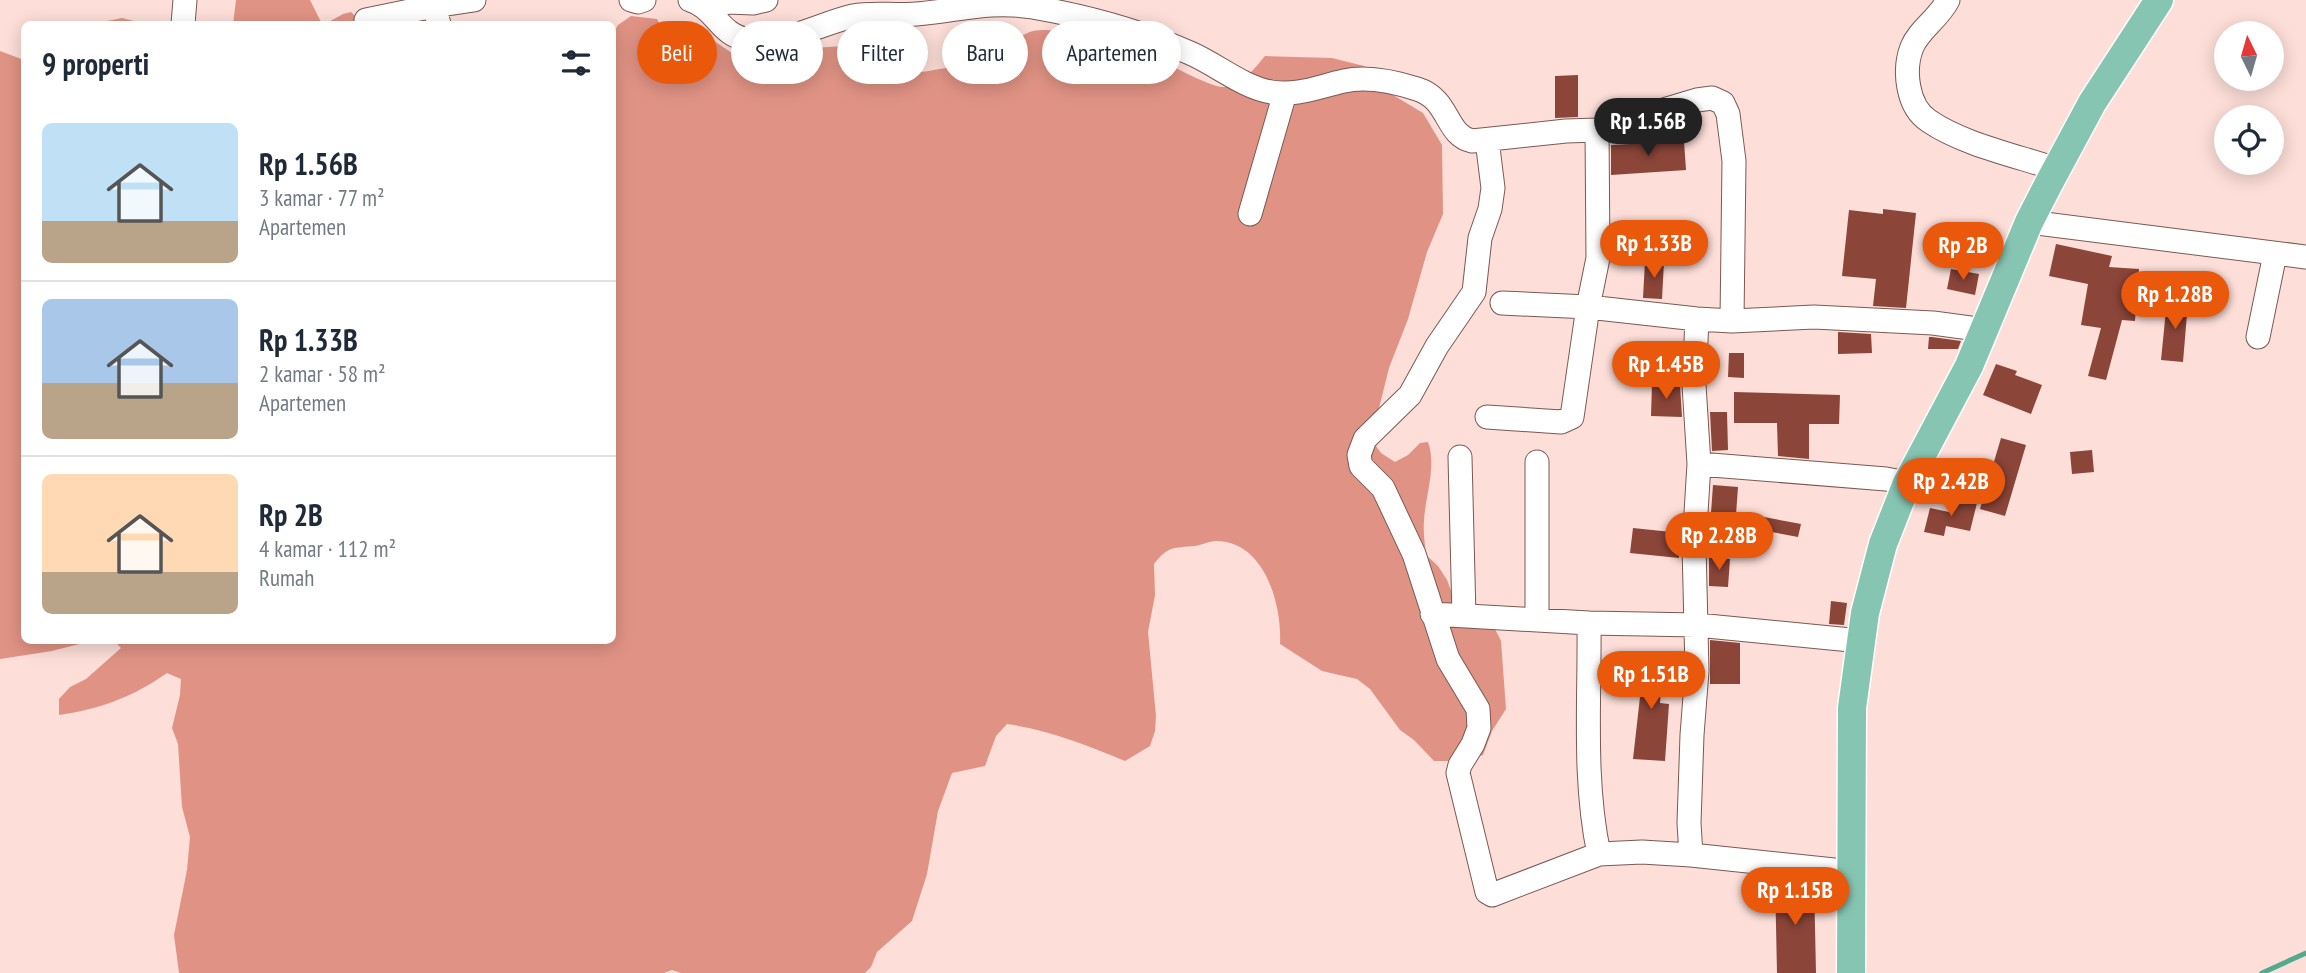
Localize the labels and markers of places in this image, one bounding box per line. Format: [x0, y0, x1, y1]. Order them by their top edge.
pin: Rp 1.56B [1576, 99, 1720, 158]
pin: Rp 1.33B [1582, 220, 1726, 280]
pin: Rp 2B [1914, 222, 2012, 282]
pin: Rp 1.28B [2103, 272, 2247, 331]
pin: Rp 1.45B [1594, 342, 1738, 401]
pin: Rp 2.42B [1879, 458, 2023, 518]
pin: Rp 2.28B [1647, 512, 1791, 572]
pin: Rp 1.51B [1579, 652, 1723, 711]
pin: Rp 1.15B [1723, 867, 1867, 927]

